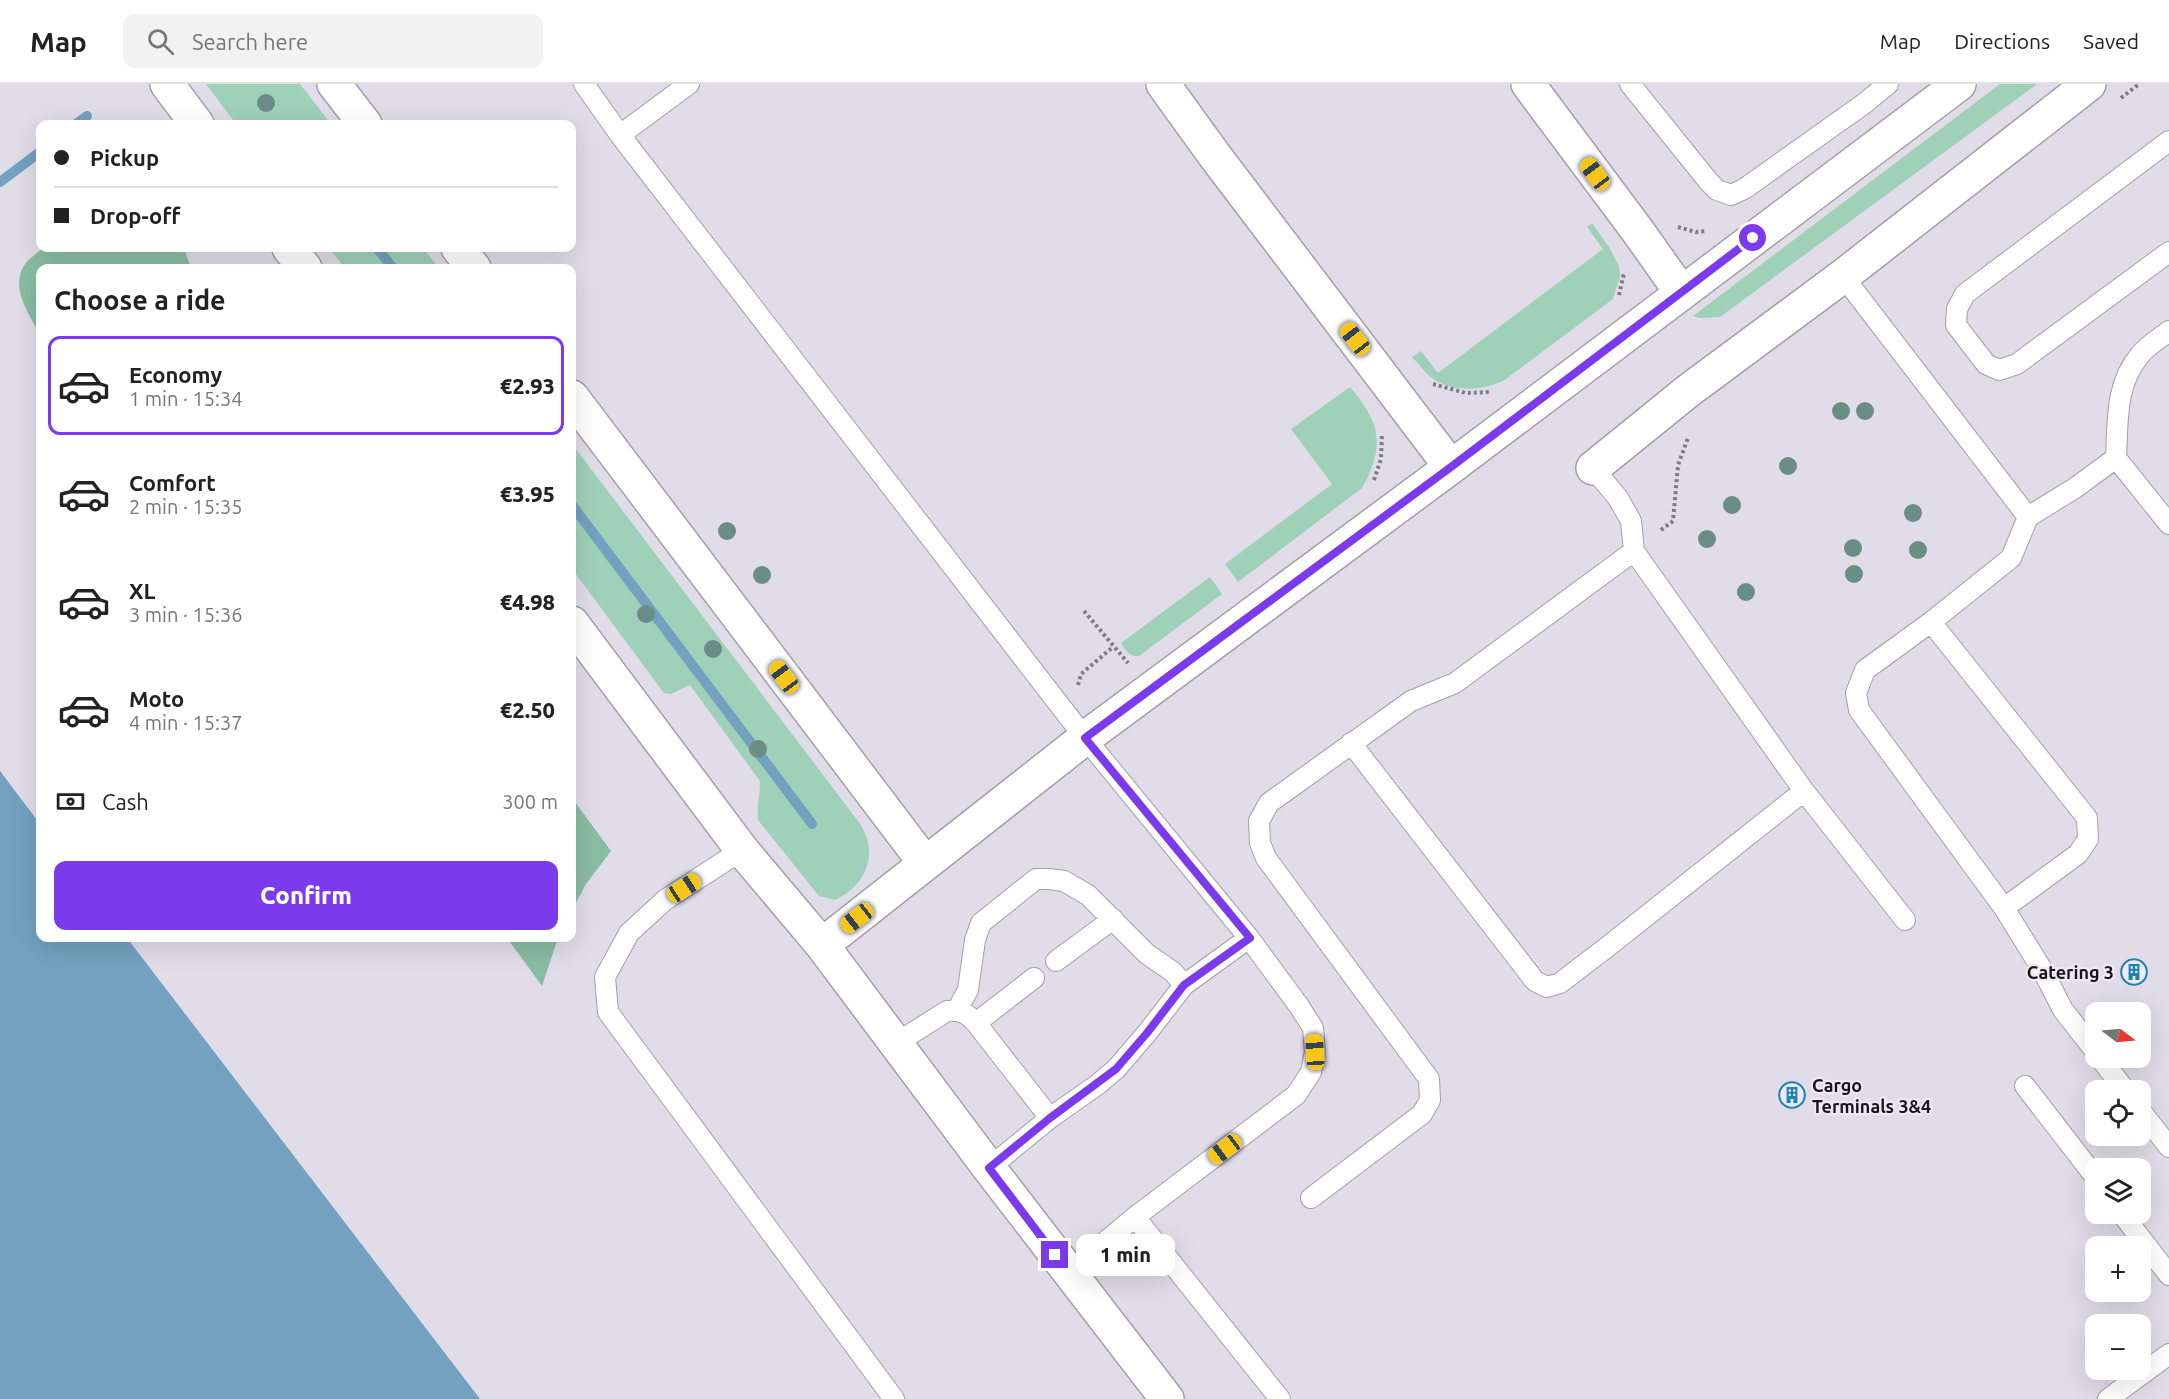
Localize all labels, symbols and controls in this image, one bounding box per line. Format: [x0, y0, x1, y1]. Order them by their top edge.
search box [123, 14, 543, 68]
icon: search [144, 25, 177, 58]
text: Map [30, 26, 87, 57]
text: Search here [192, 29, 308, 54]
text: Map [1880, 29, 1921, 53]
text: Directions [1954, 29, 2050, 53]
text: Saved [2083, 29, 2139, 53]
text: Pickup [90, 145, 159, 170]
car [1577, 154, 1613, 194]
text: Drop-off [90, 203, 180, 228]
route start [1739, 224, 1766, 251]
text: Choose a ride [54, 285, 226, 315]
car [1337, 319, 1373, 359]
icon: car [57, 359, 111, 413]
text: Economy [129, 362, 222, 387]
text: €2.93 [500, 373, 555, 398]
text: 1 min · 15:34 [129, 387, 243, 410]
icon: car [57, 467, 111, 521]
text: Comfort [129, 470, 216, 495]
text: €3.95 [500, 481, 555, 506]
text: 2 min · 15:35 [129, 495, 243, 518]
icon: car [57, 575, 111, 629]
text: XL [129, 578, 156, 603]
text: €4.98 [500, 589, 555, 614]
text: 3 min · 15:36 [129, 603, 243, 626]
car [766, 657, 802, 697]
icon: car [57, 683, 111, 737]
text: Moto [129, 686, 184, 711]
text: €2.50 [500, 697, 555, 722]
text: 4 min · 15:37 [129, 711, 243, 734]
icon: cash [54, 785, 87, 818]
text: Cash [102, 789, 149, 814]
text: 300 m [502, 790, 558, 813]
button: Confirm [54, 861, 558, 930]
car [664, 871, 704, 905]
car [837, 900, 877, 936]
building icon: Catering 3 [2119, 957, 2149, 987]
place label: Catering 3 [2027, 962, 2114, 982]
north arrow [2085, 1002, 2151, 1068]
map controls [2085, 1002, 2151, 1380]
car [1305, 1033, 1325, 1071]
place label: Cargo Terminals 3&4 [1812, 1075, 1931, 1116]
building icon: Cargo Terminals 3&4 [1777, 1080, 1807, 1110]
button: locate [2085, 1080, 2151, 1146]
car [1205, 1131, 1245, 1167]
button: layers [2085, 1158, 2151, 1224]
callout: 1 min [1076, 1234, 1175, 1276]
button: + [2085, 1236, 2151, 1302]
route end [1041, 1241, 1068, 1268]
text: 1 min [1100, 1243, 1151, 1266]
button: − [2085, 1314, 2151, 1380]

